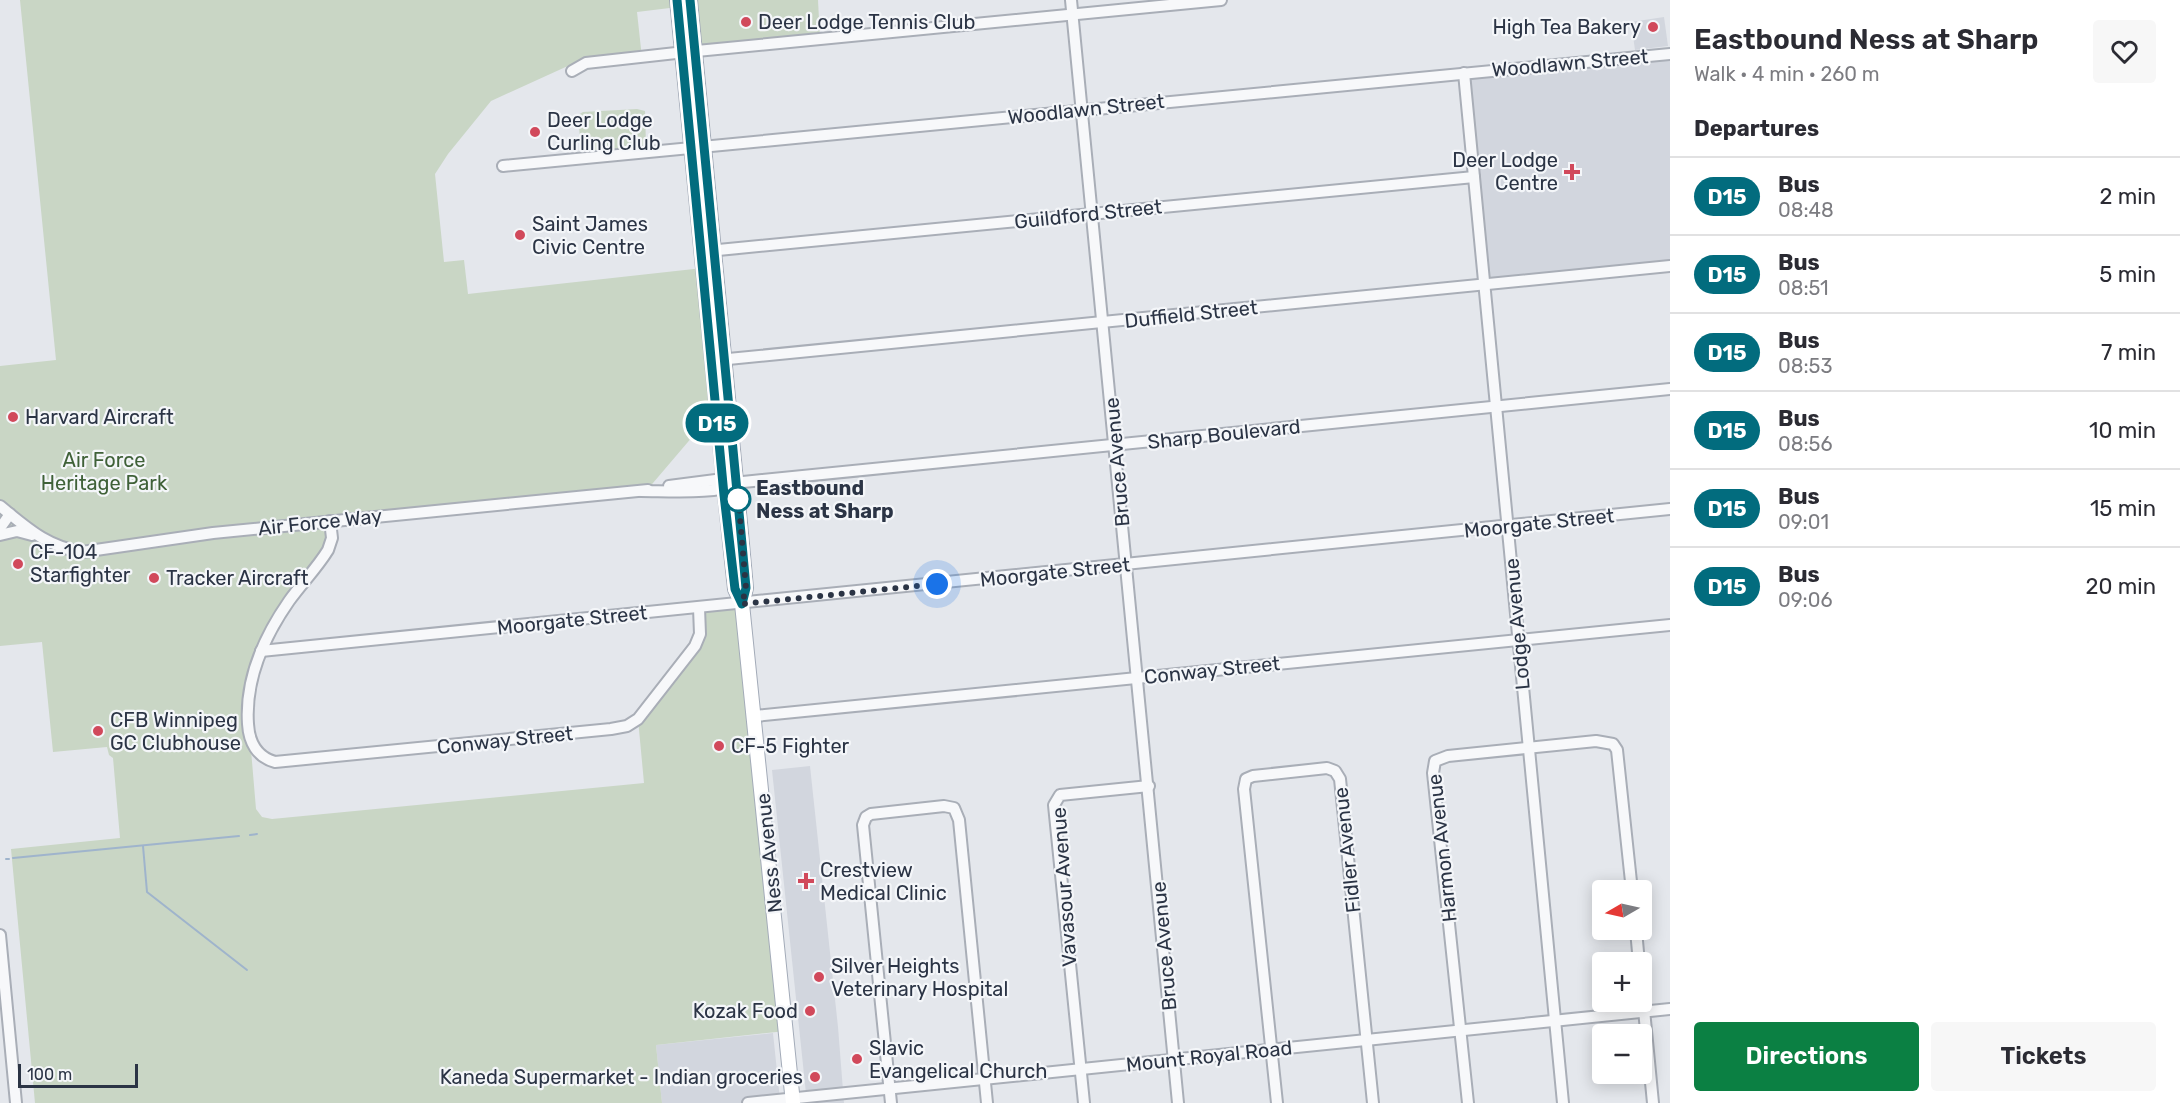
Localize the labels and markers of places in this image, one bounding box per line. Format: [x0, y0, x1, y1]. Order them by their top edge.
place label: Deer Lodge Tennis Club [758, 10, 975, 34]
marker: Deer Lodge Tennis Club [739, 15, 753, 29]
place label: High Tea Bakery [1492, 15, 1641, 39]
marker: High Tea Bakery [1646, 20, 1660, 34]
place label: Deer Lodge Curling Club [547, 108, 661, 155]
marker: Deer Lodge Curling Club [528, 125, 542, 139]
place label: Deer Lodge Centre [1452, 148, 1558, 195]
marker: Deer Lodge Centre [1563, 163, 1581, 181]
place label: Saint James Civic Centre [532, 212, 648, 259]
marker: Saint James Civic Centre [513, 228, 527, 242]
place label: Harvard Aircraft [25, 405, 174, 429]
marker: Harvard Aircraft [6, 410, 20, 424]
place label: Eastbound Ness at Sharp [756, 476, 894, 523]
marker: Eastbound Ness at Sharp [725, 486, 751, 512]
place label: CF-104 Starfighter [30, 540, 131, 587]
marker: CF-104 Starfighter [11, 557, 25, 571]
place label: Tracker Aircraft [166, 566, 309, 590]
marker: Tracker Aircraft [147, 571, 161, 585]
place label: CFB Winnipeg GC Clubhouse [110, 708, 241, 755]
marker: CFB Winnipeg GC Clubhouse [91, 724, 105, 738]
place label: CF-5 Fighter [731, 734, 850, 758]
marker: CF-5 Fighter [712, 739, 726, 753]
place label: Crestview Medical Clinic [820, 858, 947, 905]
marker: Crestview Medical Clinic [797, 872, 815, 890]
place label: Silver Heights Veterinary Hospital [831, 954, 1008, 1001]
marker: Silver Heights Veterinary Hospital [812, 970, 826, 984]
place label: Kozak Food [693, 999, 798, 1023]
marker: Kozak Food [803, 1004, 817, 1018]
place label: Slavic Evangelical Church [869, 1036, 1048, 1083]
marker: Slavic Evangelical Church [850, 1052, 864, 1066]
place label: Kaneda Supermarket - Indian groceries [440, 1065, 803, 1089]
marker: Kaneda Supermarket - Indian groceries [808, 1070, 822, 1084]

